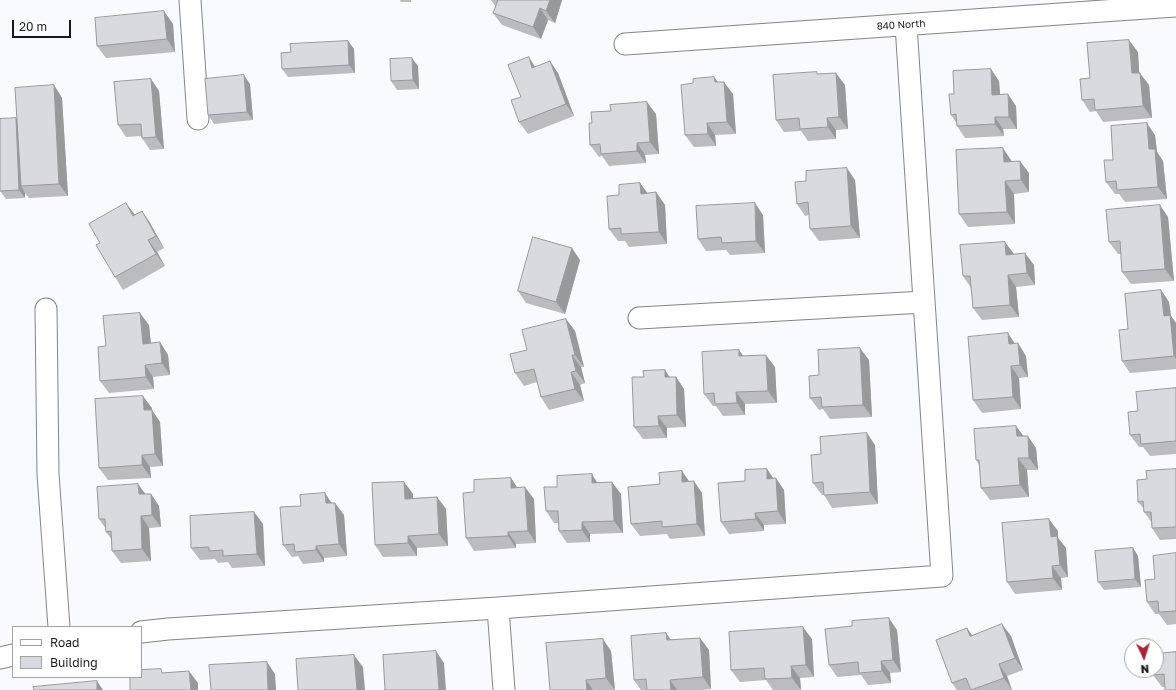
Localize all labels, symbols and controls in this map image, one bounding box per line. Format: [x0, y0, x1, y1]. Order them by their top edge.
scale bar [14, 12, 73, 38]
street label: 840 North [876, 17, 926, 33]
text: 20 m [19, 19, 47, 34]
legend [12, 626, 142, 678]
text: Road [50, 635, 79, 650]
north arrow [1124, 638, 1164, 678]
text: Building [50, 655, 98, 670]
text: N [1140, 663, 1149, 676]

